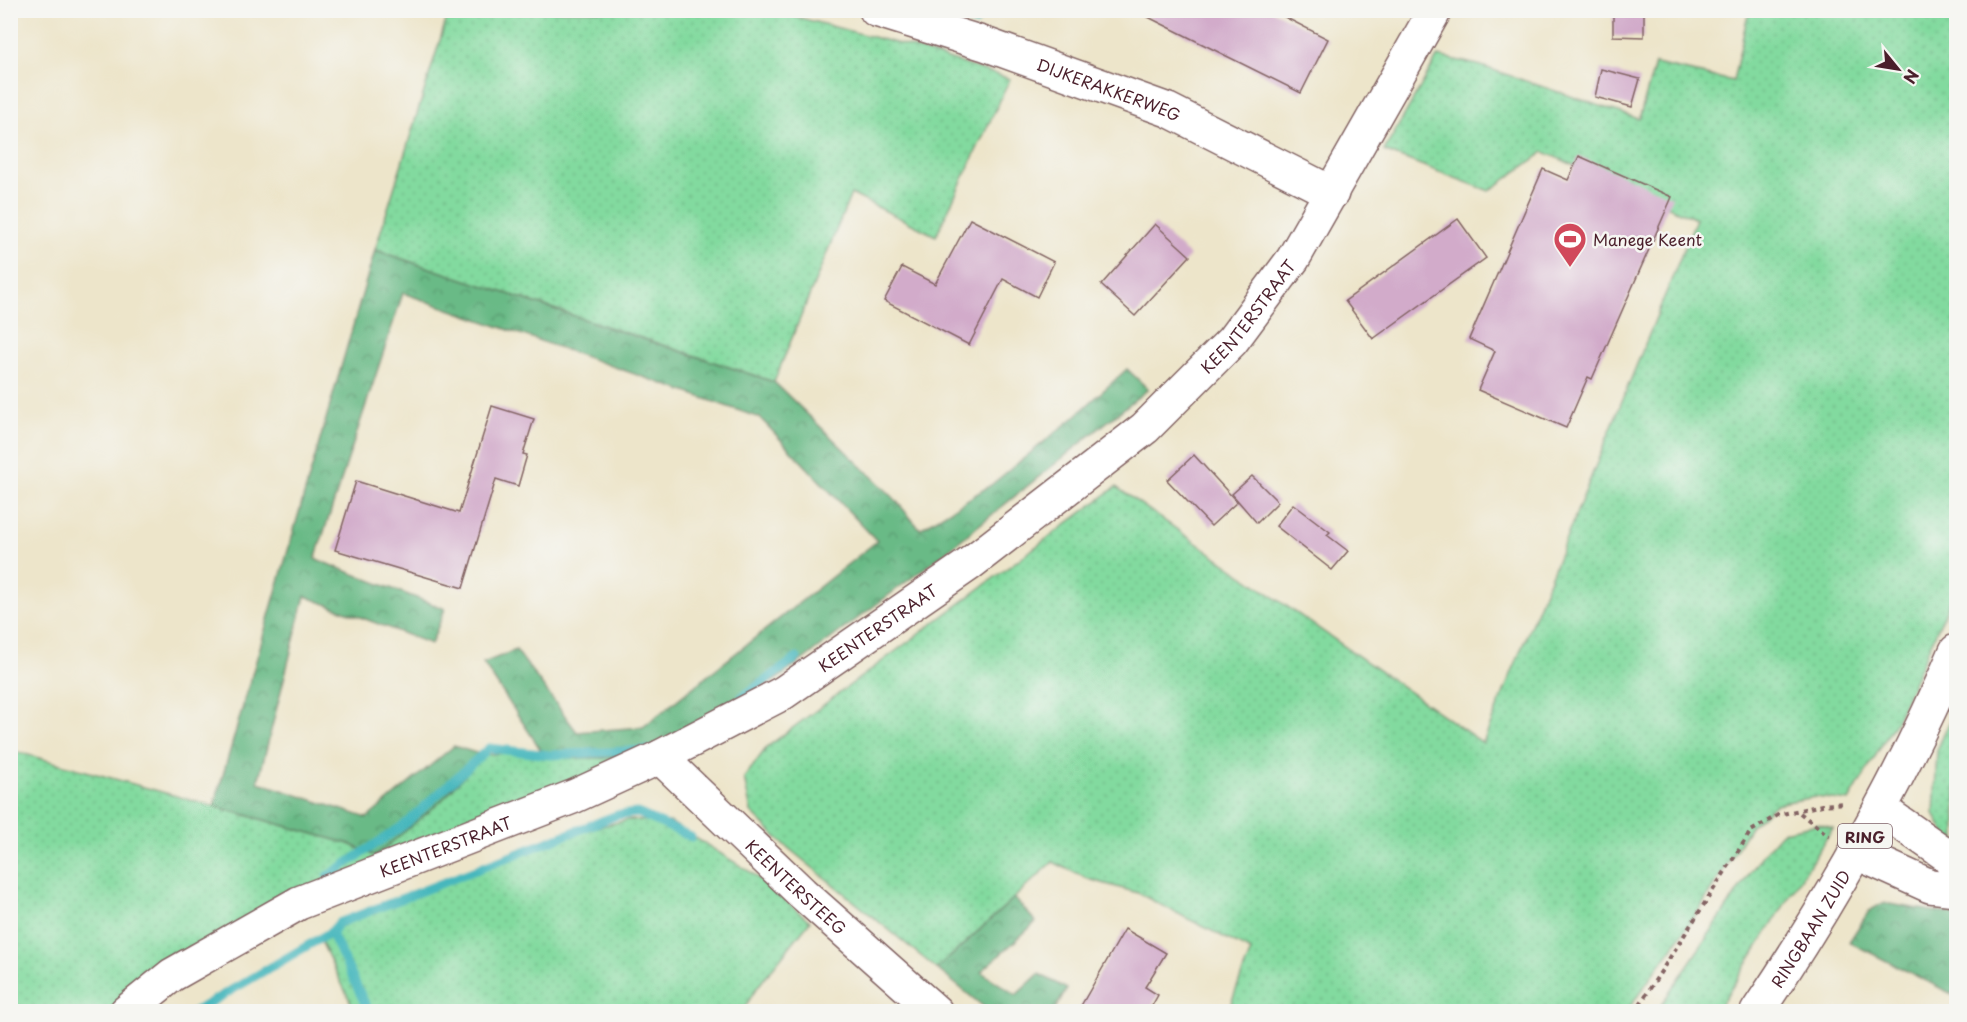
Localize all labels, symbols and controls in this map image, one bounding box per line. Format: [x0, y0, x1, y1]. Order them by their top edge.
north arrow [1868, 39, 1928, 99]
street label: DIJKERAKKERWEG [1034, 52, 1185, 127]
text: N [1898, 66, 1925, 88]
sports icon: Manege Keent [1552, 221, 1588, 268]
place label: Manege Keent [1593, 227, 1703, 251]
street label: KEENTERSTRAAT [1194, 254, 1301, 379]
street label: KEENTERSTRAAT [813, 578, 942, 677]
street label: KEENTERSTRAAT [376, 810, 515, 883]
road number: RING [1838, 824, 1892, 848]
street label: KEENTERSTEEG [741, 834, 852, 939]
street label: RINGBAAN ZUID [1764, 865, 1856, 992]

